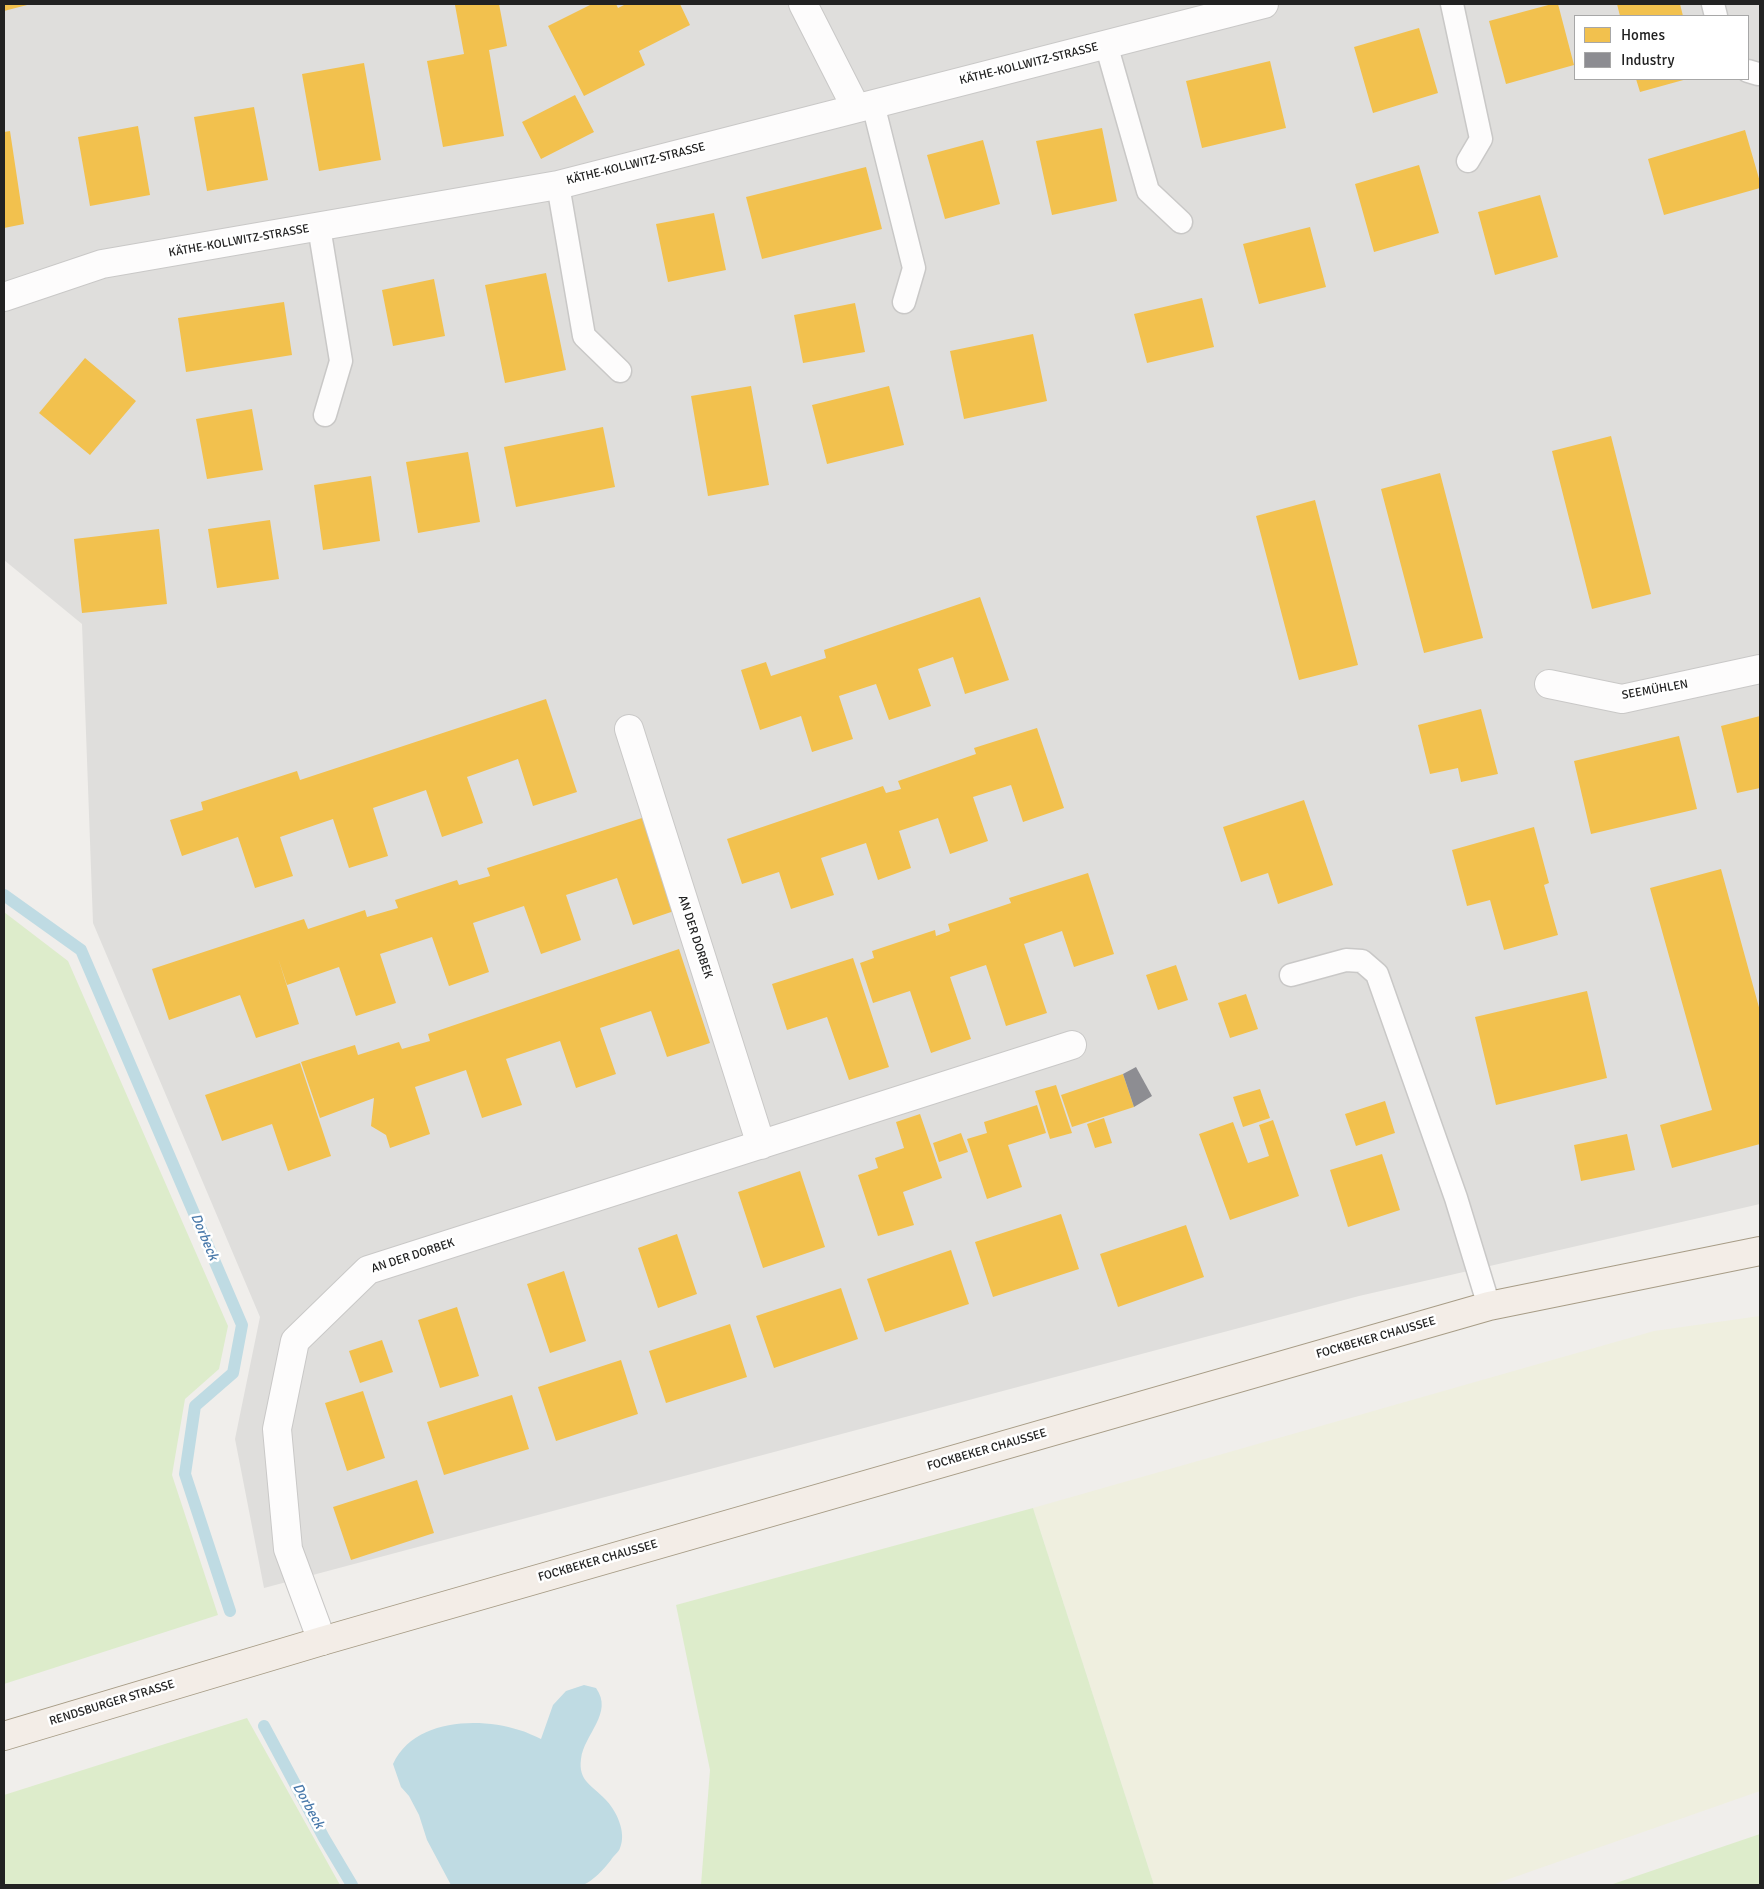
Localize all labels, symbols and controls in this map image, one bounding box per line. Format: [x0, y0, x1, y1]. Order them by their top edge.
legend [1574, 15, 1749, 80]
text: Homes [1621, 26, 1665, 44]
street label: KÄTHE-KOLLWITZ-STRASSE [958, 40, 1100, 88]
text: Industry [1621, 51, 1674, 69]
street label: KÄTHE-KOLLWITZ-STRASSE [565, 140, 707, 188]
street label: KÄTHE-KOLLWITZ-STRASSE [168, 222, 310, 260]
street label: SEEMÜHLEN [1621, 677, 1689, 703]
street label: AN DER DORBEK [675, 894, 715, 980]
water label: Dorbeck [187, 1211, 221, 1263]
street label: AN DER DORBEK [370, 1236, 456, 1276]
street label: FOCKBEKER CHAUSSEE [1315, 1314, 1437, 1362]
street label: FOCKBEKER CHAUSSEE [926, 1426, 1048, 1474]
street label: FOCKBEKER CHAUSSEE [537, 1537, 659, 1585]
street label: RENDSBURGER STRASSE [48, 1677, 176, 1729]
water label: Dorbeck [289, 1780, 327, 1832]

